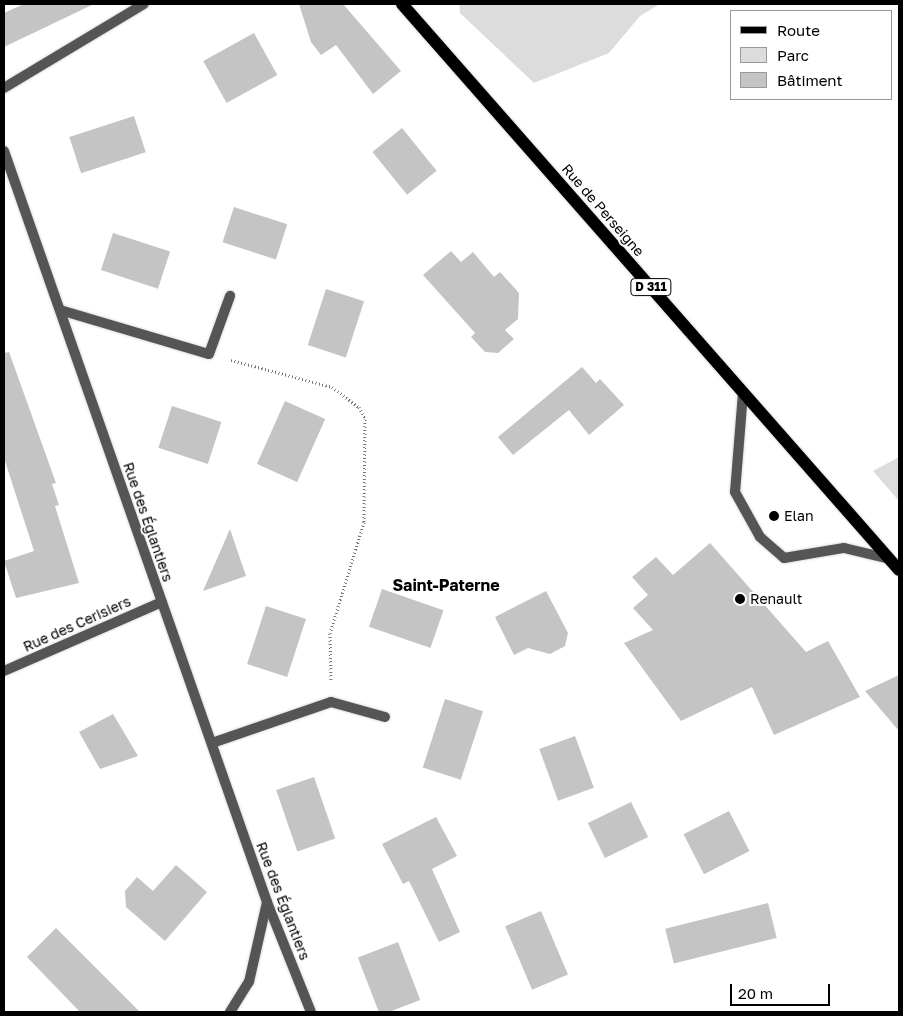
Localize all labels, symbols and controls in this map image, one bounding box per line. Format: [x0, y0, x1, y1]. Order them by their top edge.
legend [730, 10, 893, 100]
text: Route [777, 21, 820, 39]
text: Parc [777, 46, 809, 64]
text: Bâtiment [777, 71, 842, 89]
street label: Rue de Perseigne [558, 160, 648, 260]
road number: D 311 [630, 278, 672, 296]
street label: Rue des Églantiers [120, 460, 176, 584]
place label: Elan [784, 508, 814, 524]
marker: Elan [768, 510, 780, 522]
district label: Saint-Paterne [392, 575, 500, 595]
place label: Renault [750, 591, 802, 607]
street label: Rue des Cerisiers [21, 593, 133, 655]
marker: Renault [734, 593, 746, 605]
street label: Rue des Églantiers [253, 840, 313, 962]
scale bar [733, 974, 833, 1006]
text: 20 m [738, 984, 773, 1002]

